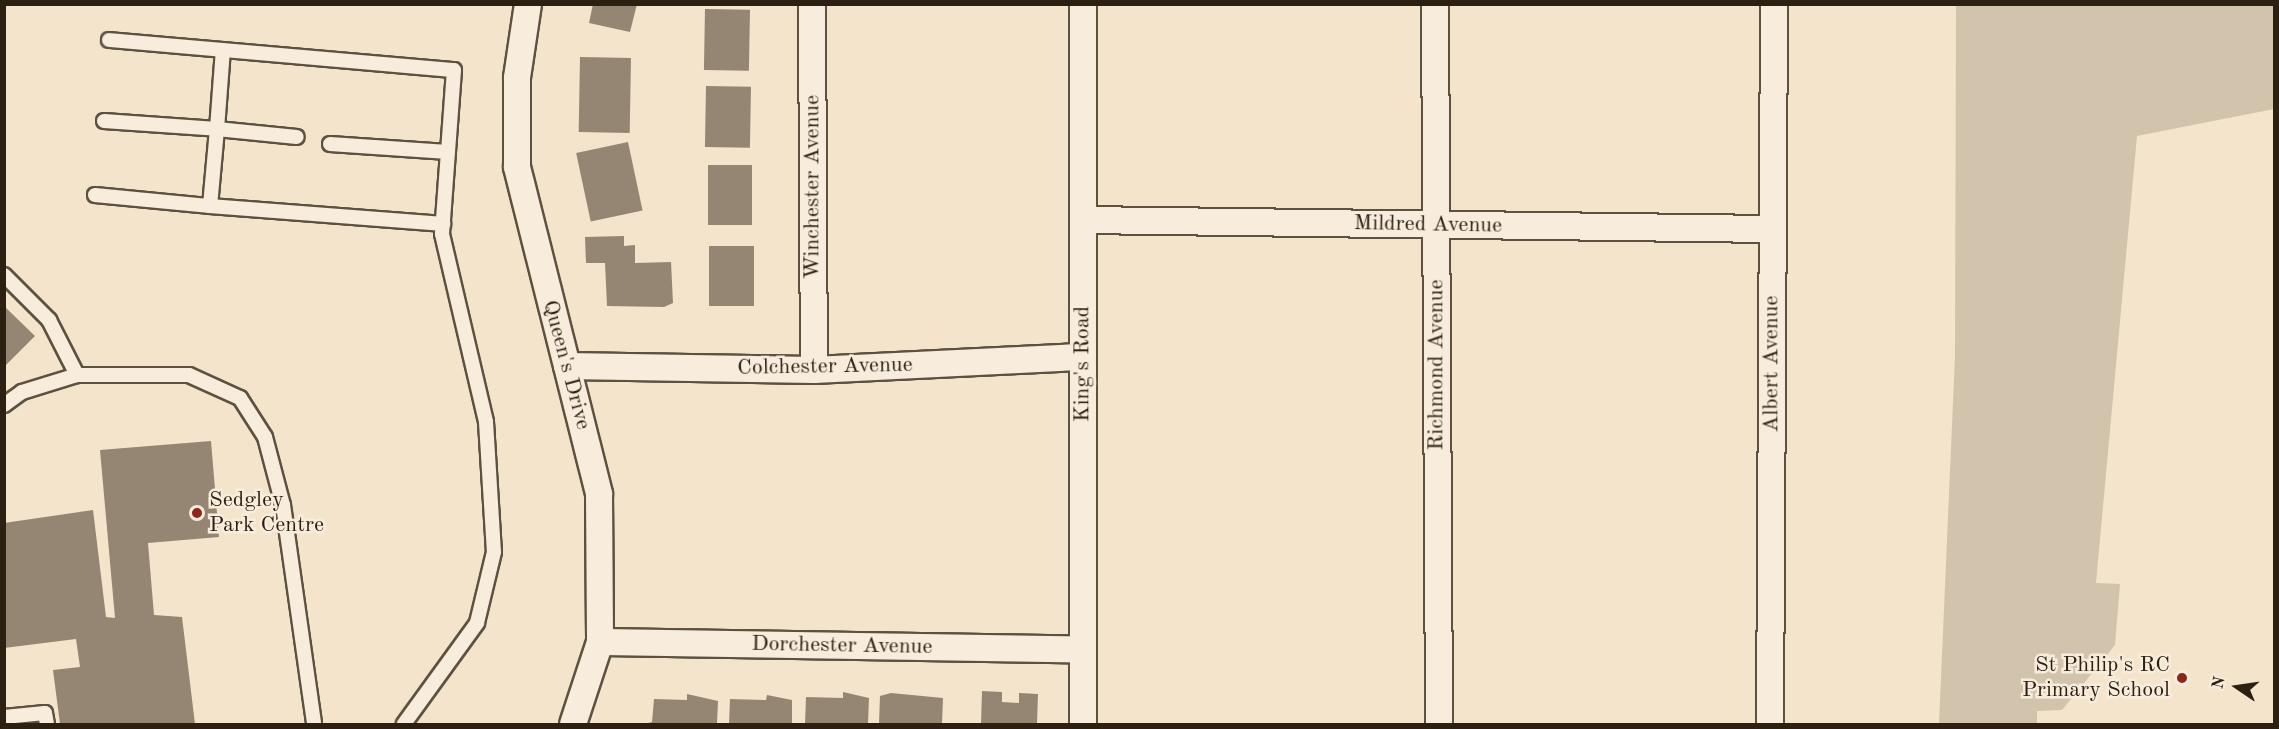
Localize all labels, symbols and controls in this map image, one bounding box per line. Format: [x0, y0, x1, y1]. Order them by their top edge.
street label: Winchester Avenue [800, 95, 826, 279]
street label: Mildred Avenue [1354, 211, 1502, 239]
street label: Richmond Avenue [1424, 279, 1450, 451]
street label: Albert Avenue [1759, 296, 1785, 432]
street label: Queen's Drive [536, 297, 596, 433]
street label: King's Road [1070, 306, 1096, 422]
street label: Colchester Avenue [737, 352, 913, 382]
place label: Sedgley Park Centre [209, 487, 324, 538]
marker: Sedgley Park Centre [190, 506, 204, 520]
street label: Dorchester Avenue [751, 631, 933, 661]
place label: St Philip's RC Primary School [2022, 652, 2170, 704]
north arrow [2207, 657, 2267, 717]
marker: St Philip's RC Primary School [2175, 671, 2189, 685]
text: N [2210, 675, 2229, 691]

